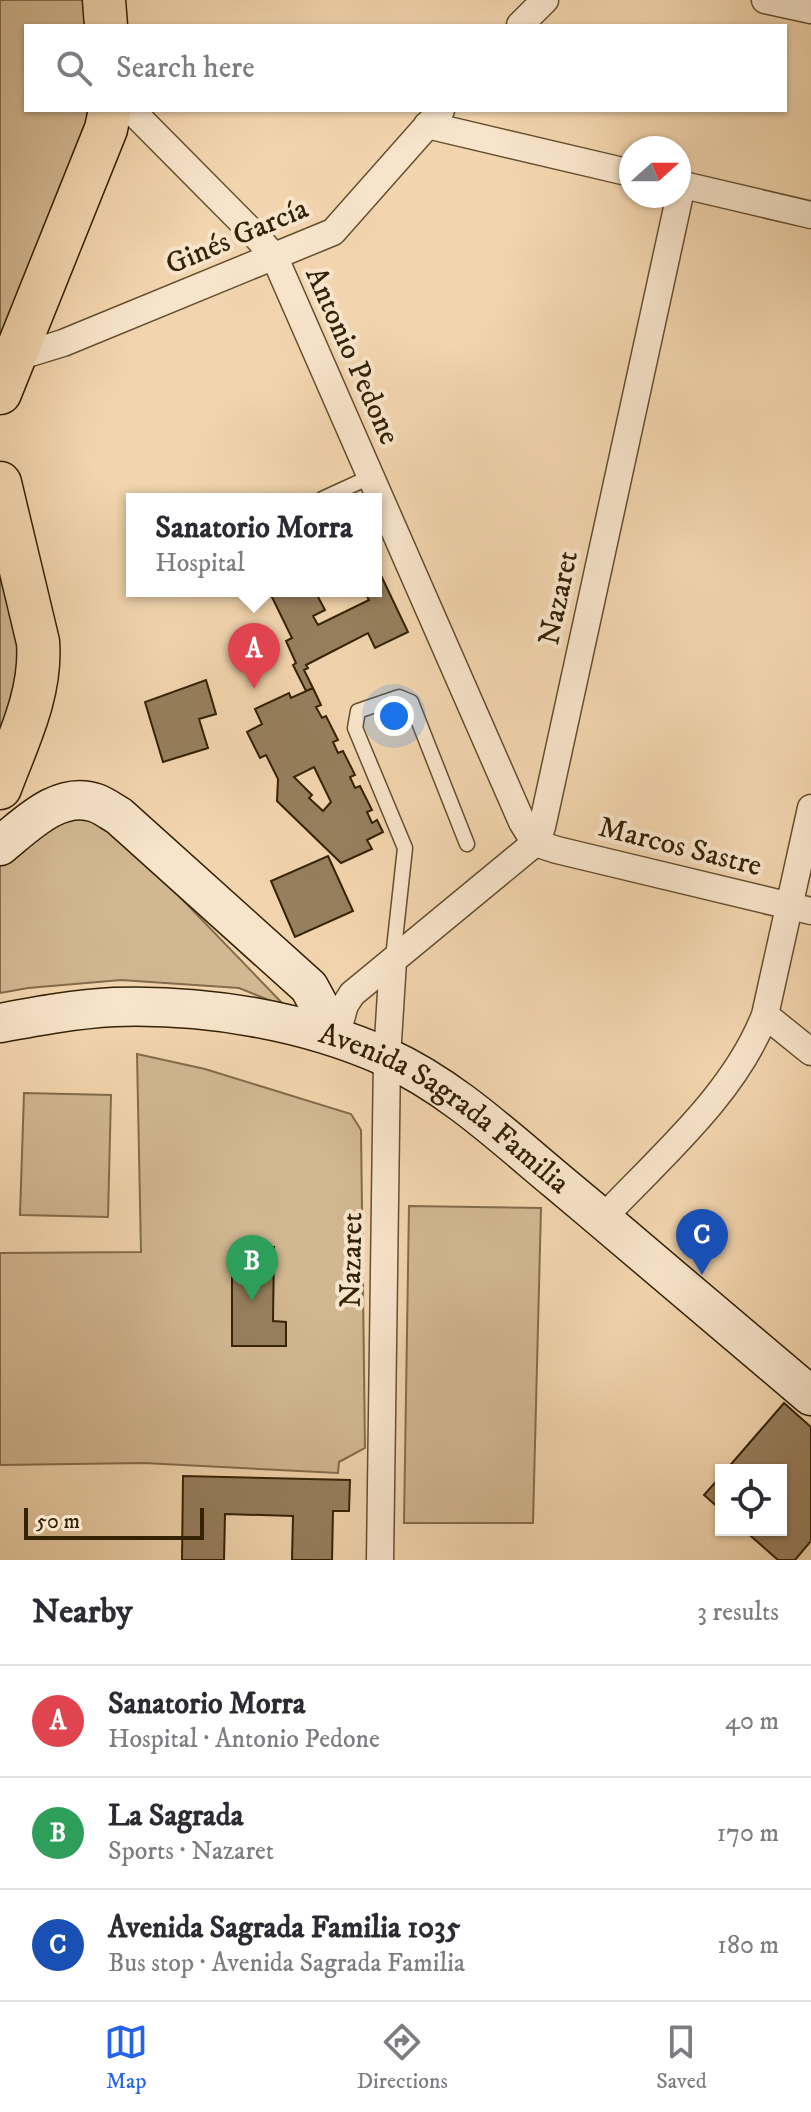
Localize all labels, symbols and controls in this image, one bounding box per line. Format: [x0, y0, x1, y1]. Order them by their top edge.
search box [24, 24, 787, 112]
icon: search [52, 46, 96, 90]
text: Search here [116, 50, 255, 87]
north arrow [619, 136, 691, 208]
street label: Ginés García [160, 190, 314, 284]
street label: Antonio Pedone [296, 262, 408, 450]
popup [126, 493, 382, 597]
text: Sanatorio Morra [155, 510, 353, 547]
text: Hospital [155, 547, 245, 580]
street label: Nazaret [531, 547, 587, 649]
pin: A [228, 623, 280, 689]
your location [374, 696, 414, 736]
street label: Marcos Sastre [595, 809, 765, 885]
street label: Avenida Sagrada Familia [314, 1015, 577, 1202]
pin: C [676, 1209, 728, 1275]
street label: Nazaret [333, 1212, 371, 1308]
pin: B [226, 1235, 278, 1301]
map controls [715, 1464, 787, 1536]
button: locate [715, 1464, 787, 1536]
scale bar [24, 1504, 204, 1540]
text: 50 m [36, 1508, 80, 1535]
text: Nearby [32, 1591, 133, 1633]
text: 3 results [697, 1596, 779, 1629]
text: Sanatorio Morra [108, 1686, 305, 1723]
text: A [50, 1705, 66, 1738]
text: 40 m [725, 1705, 779, 1738]
text: Hospital · Antonio Pedone [108, 1723, 380, 1756]
text: La Sagrada [108, 1798, 244, 1835]
text: B [50, 1817, 66, 1850]
text: 170 m [717, 1817, 779, 1850]
text: Sports · Nazaret [108, 1835, 274, 1868]
text: Avenida Sagrada Familia 1035 [108, 1910, 460, 1947]
text: C [49, 1929, 67, 1962]
text: 180 m [717, 1929, 779, 1962]
text: Bus stop · Avenida Sagrada Familia [108, 1947, 465, 1980]
tab: Map [104, 2020, 148, 2095]
tab: Directions [357, 2020, 448, 2095]
tab: Saved [656, 2020, 707, 2095]

